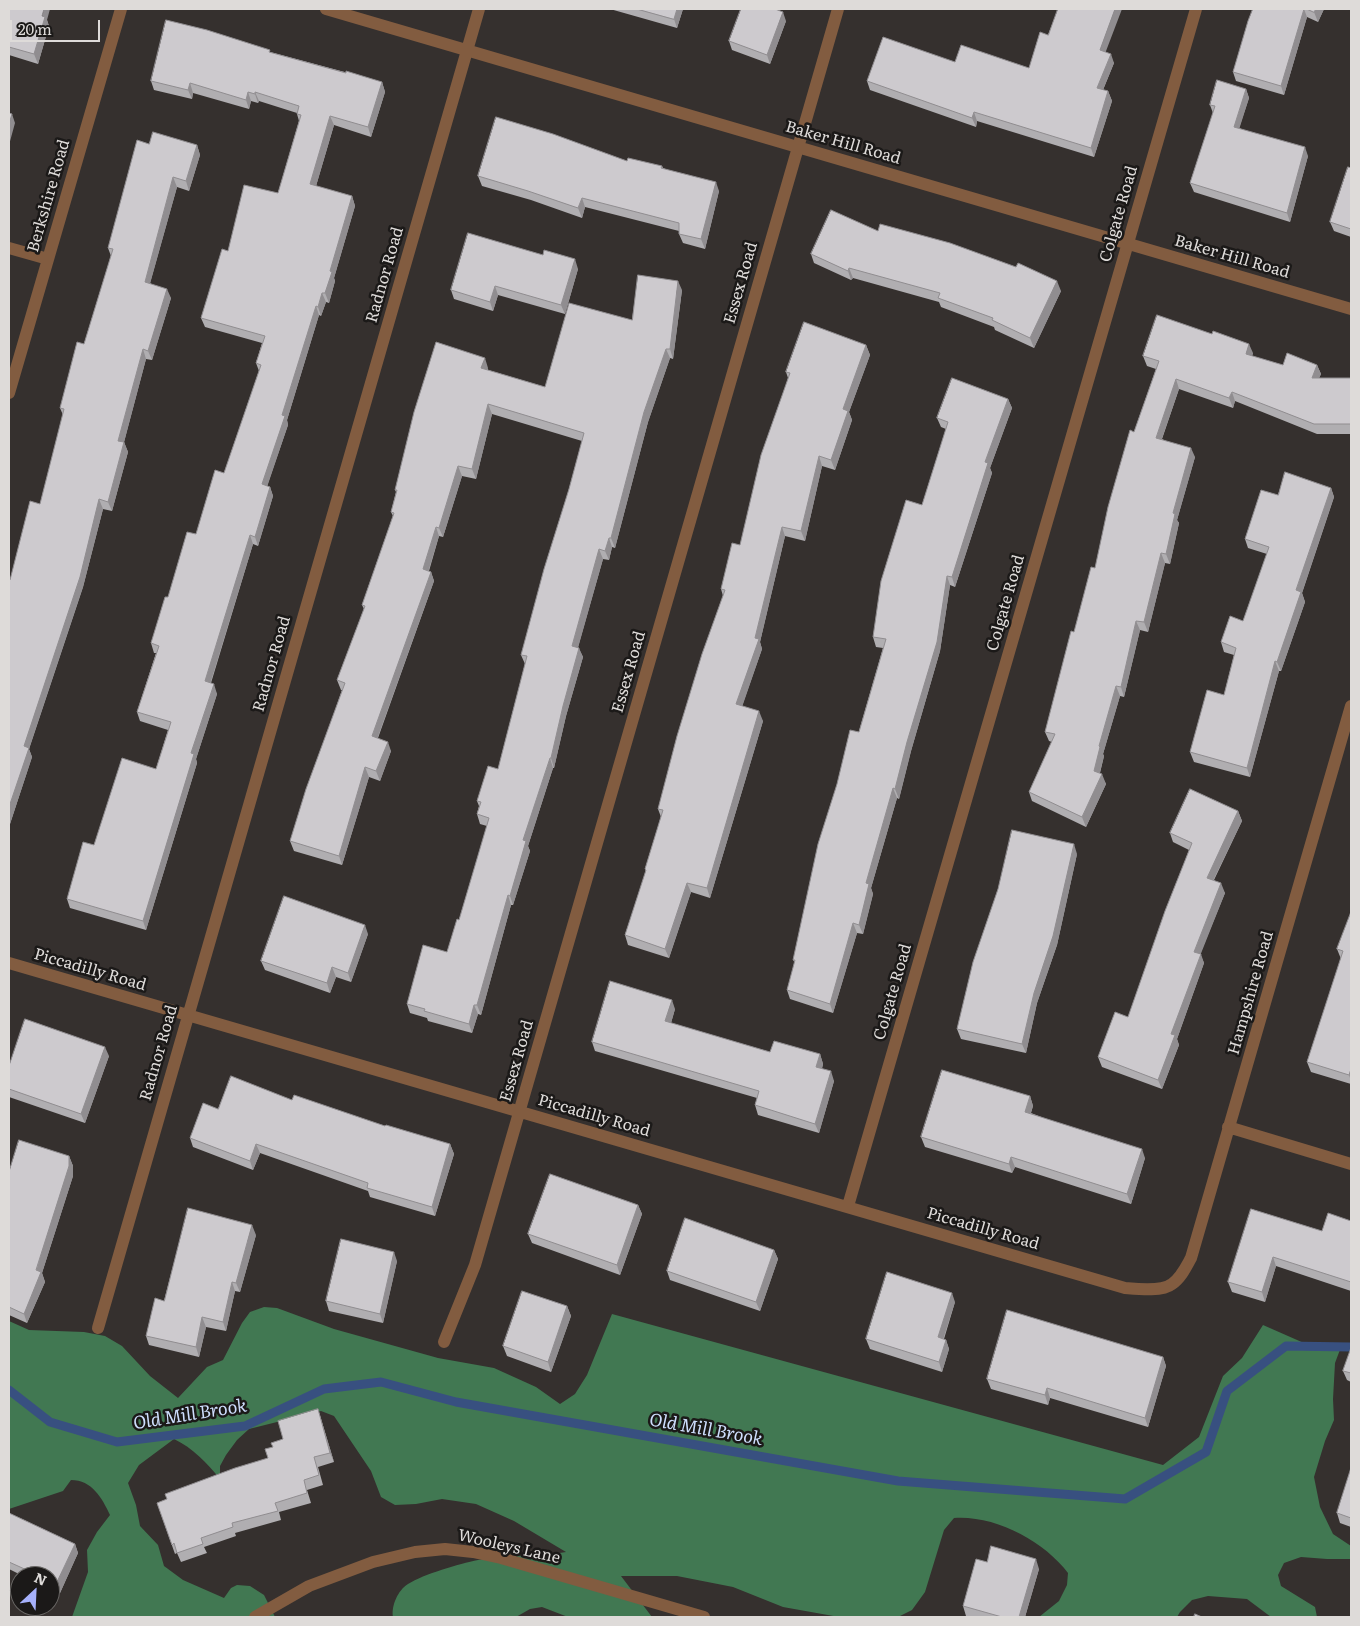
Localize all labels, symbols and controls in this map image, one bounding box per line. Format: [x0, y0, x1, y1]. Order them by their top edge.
scale bar [12, 10, 102, 42]
text: 20 m [18, 17, 52, 40]
street label: Baker Hill Road [783, 117, 903, 169]
street label: Berkshire Road [24, 137, 74, 255]
street label: Colgate Road [1096, 164, 1142, 264]
street label: Radnor Road [362, 225, 408, 325]
street label: Baker Hill Road [1172, 231, 1292, 283]
street label: Essex Road [720, 240, 762, 326]
street label: Colgate Road [983, 553, 1029, 653]
street label: Radnor Road [249, 614, 295, 714]
street label: Essex Road [608, 629, 650, 715]
street label: Hampshire Road [1224, 929, 1278, 1057]
street label: Colgate Road [870, 942, 916, 1042]
street label: Piccadilly Road [32, 945, 148, 995]
street label: Radnor Road [136, 1003, 182, 1103]
street label: Essex Road [496, 1018, 538, 1104]
street label: Piccadilly Road [536, 1091, 652, 1141]
street label: Piccadilly Road [925, 1204, 1041, 1254]
water label: Old Mill Brook [132, 1395, 248, 1435]
water label: Old Mill Brook [648, 1409, 764, 1451]
street label: Wooleys Lane [456, 1526, 562, 1568]
north arrow [10, 1566, 60, 1616]
text: N [31, 1567, 50, 1590]

